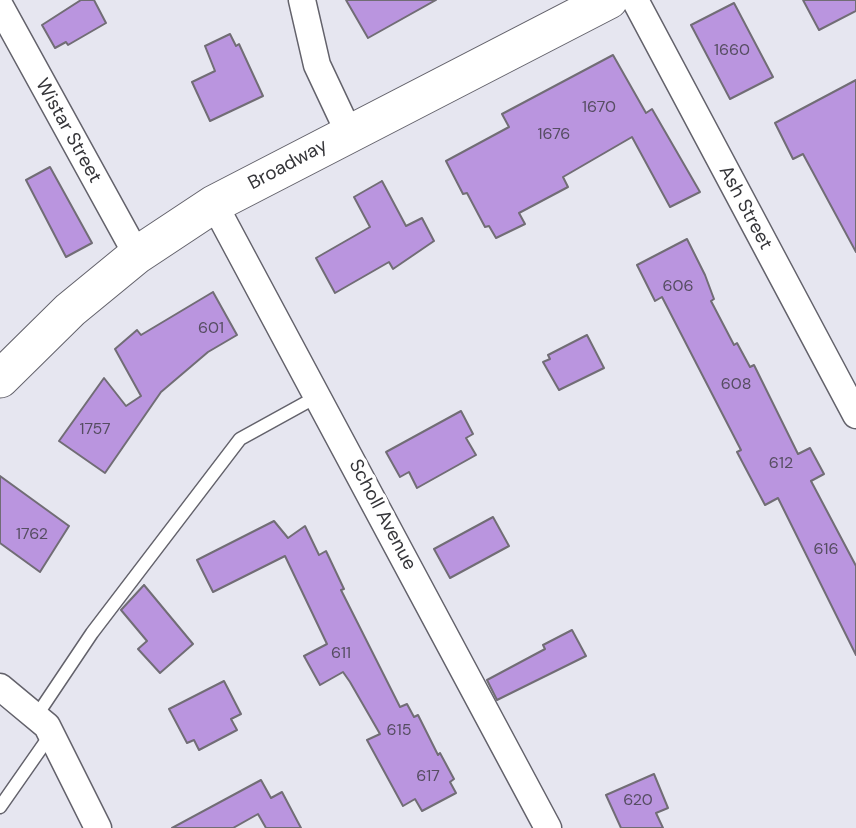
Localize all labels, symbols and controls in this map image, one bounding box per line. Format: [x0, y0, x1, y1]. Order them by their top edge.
house number: 1660 [714, 41, 750, 61]
street label: Wistar Street [30, 75, 106, 187]
house number: 1670 [582, 98, 616, 118]
house number: 1676 [538, 125, 570, 145]
street label: Broadway [244, 135, 332, 195]
street label: Ash Street [713, 162, 777, 254]
house number: 606 [662, 277, 694, 297]
house number: 601 [198, 319, 224, 339]
house number: 608 [721, 375, 751, 395]
house number: 1757 [79, 420, 111, 440]
house number: 612 [769, 454, 793, 474]
street label: Scholl Avenue [343, 456, 421, 574]
house number: 1762 [16, 525, 48, 545]
house number: 616 [813, 540, 839, 560]
house number: 611 [331, 644, 351, 664]
house number: 615 [387, 721, 411, 741]
house number: 617 [416, 767, 440, 787]
house number: 620 [623, 791, 653, 811]

